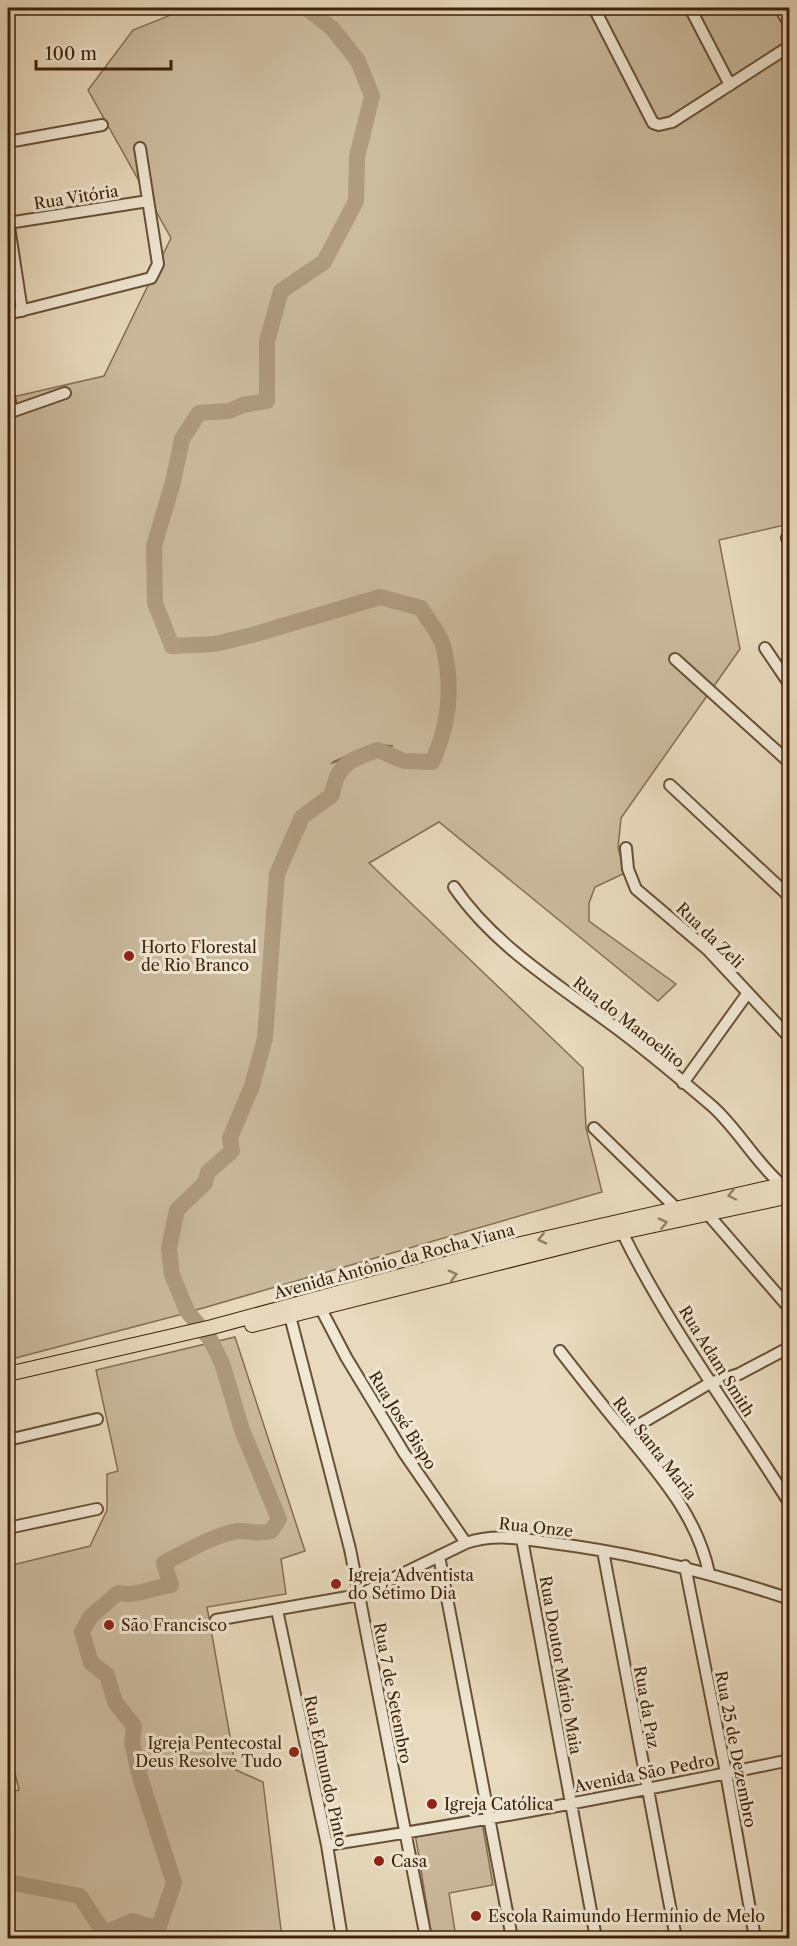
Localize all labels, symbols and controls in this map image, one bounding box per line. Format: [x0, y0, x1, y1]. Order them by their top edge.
scale bar [36, 33, 171, 71]
text: 100 m [45, 43, 97, 65]
street label: Rua Vitória [32, 180, 120, 214]
street label: Rua da Zeli [672, 898, 748, 972]
place label: Horto Florestal de Rio Branco [141, 937, 257, 975]
marker: Horto Florestal de Rio Branco [122, 949, 136, 963]
street label: Rua do Manoelito [569, 972, 689, 1072]
one-way arrow [728, 1188, 738, 1201]
one-way arrow [658, 1217, 668, 1230]
street label: Avenida Antônio da Rocha Viana [271, 1219, 517, 1303]
one-way arrow [537, 1232, 547, 1245]
one-way arrow [448, 1269, 458, 1282]
street label: Rua Adam Smith [675, 1302, 759, 1420]
street label: Rua José Bispo [365, 1367, 441, 1473]
street label: Rua Santa Maria [609, 1393, 702, 1504]
street label: Rua Onze [498, 1513, 574, 1541]
place label: Igreja Adventista do Sétimo Dia [348, 1565, 475, 1603]
street label: Rua Doutor Mário Maia [535, 1574, 587, 1756]
marker: Igreja Adventista do Sétimo Dia [329, 1577, 343, 1591]
place label: São Francisco [121, 1615, 227, 1635]
marker: São Francisco [102, 1618, 116, 1632]
street label: Rua 7 de Setembro [370, 1621, 417, 1765]
street label: Rua da Paz [630, 1664, 664, 1750]
street label: Rua 25 de Dezembro [711, 1669, 761, 1829]
street label: Rua Edmundo Pinto [300, 1693, 352, 1849]
place label: Igreja Pentecostal Deus Resolve Tudo [135, 1733, 282, 1771]
marker: Igreja Pentecostal Deus Resolve Tudo [287, 1745, 301, 1759]
street label: Avenida São Pedro [571, 1750, 716, 1797]
place label: Igreja Católica [444, 1794, 554, 1814]
marker: Igreja Católica [425, 1797, 439, 1811]
place label: Casa [391, 1851, 428, 1871]
marker: Casa [372, 1854, 386, 1868]
place label: Escola Raimundo Hermínio de Melo [488, 1906, 765, 1926]
marker: Escola Raimundo Hermínio de Melo [469, 1909, 483, 1923]

